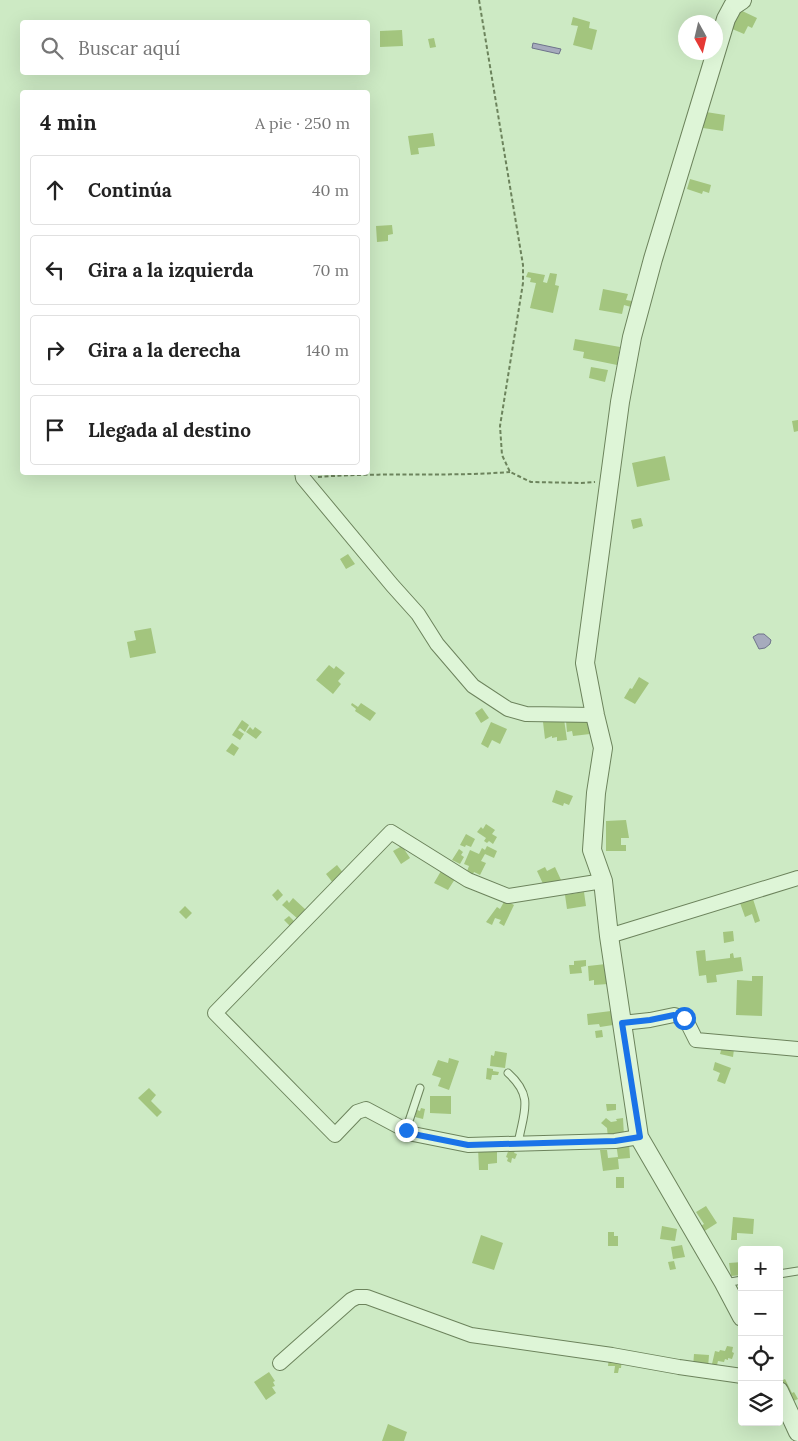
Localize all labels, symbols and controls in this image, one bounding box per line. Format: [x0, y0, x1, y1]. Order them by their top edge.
north arrow [678, 15, 723, 60]
search box [20, 20, 370, 75]
icon: search [38, 34, 66, 62]
text: Buscar aquí [78, 36, 180, 60]
text: 4 min [40, 109, 97, 136]
text: A pie · 250 m [255, 113, 350, 133]
icon: ahead [41, 176, 69, 204]
text: Continúa [88, 178, 172, 202]
text: 40 m [312, 180, 349, 200]
icon: left [41, 256, 69, 284]
text: Gira a la izquierda [88, 258, 254, 282]
text: 70 m [313, 260, 349, 280]
icon: right [41, 336, 69, 364]
text: Gira a la derecha [88, 338, 241, 362]
text: 140 m [306, 340, 349, 360]
icon: arrive [41, 416, 69, 444]
text: Llegada al destino [88, 418, 251, 442]
route start [673, 1007, 696, 1030]
route end [395, 1119, 418, 1142]
map controls [738, 1246, 783, 1426]
button: + [738, 1246, 783, 1291]
button: − [738, 1291, 783, 1336]
button: locate [738, 1336, 783, 1381]
button: layers [738, 1381, 783, 1426]

